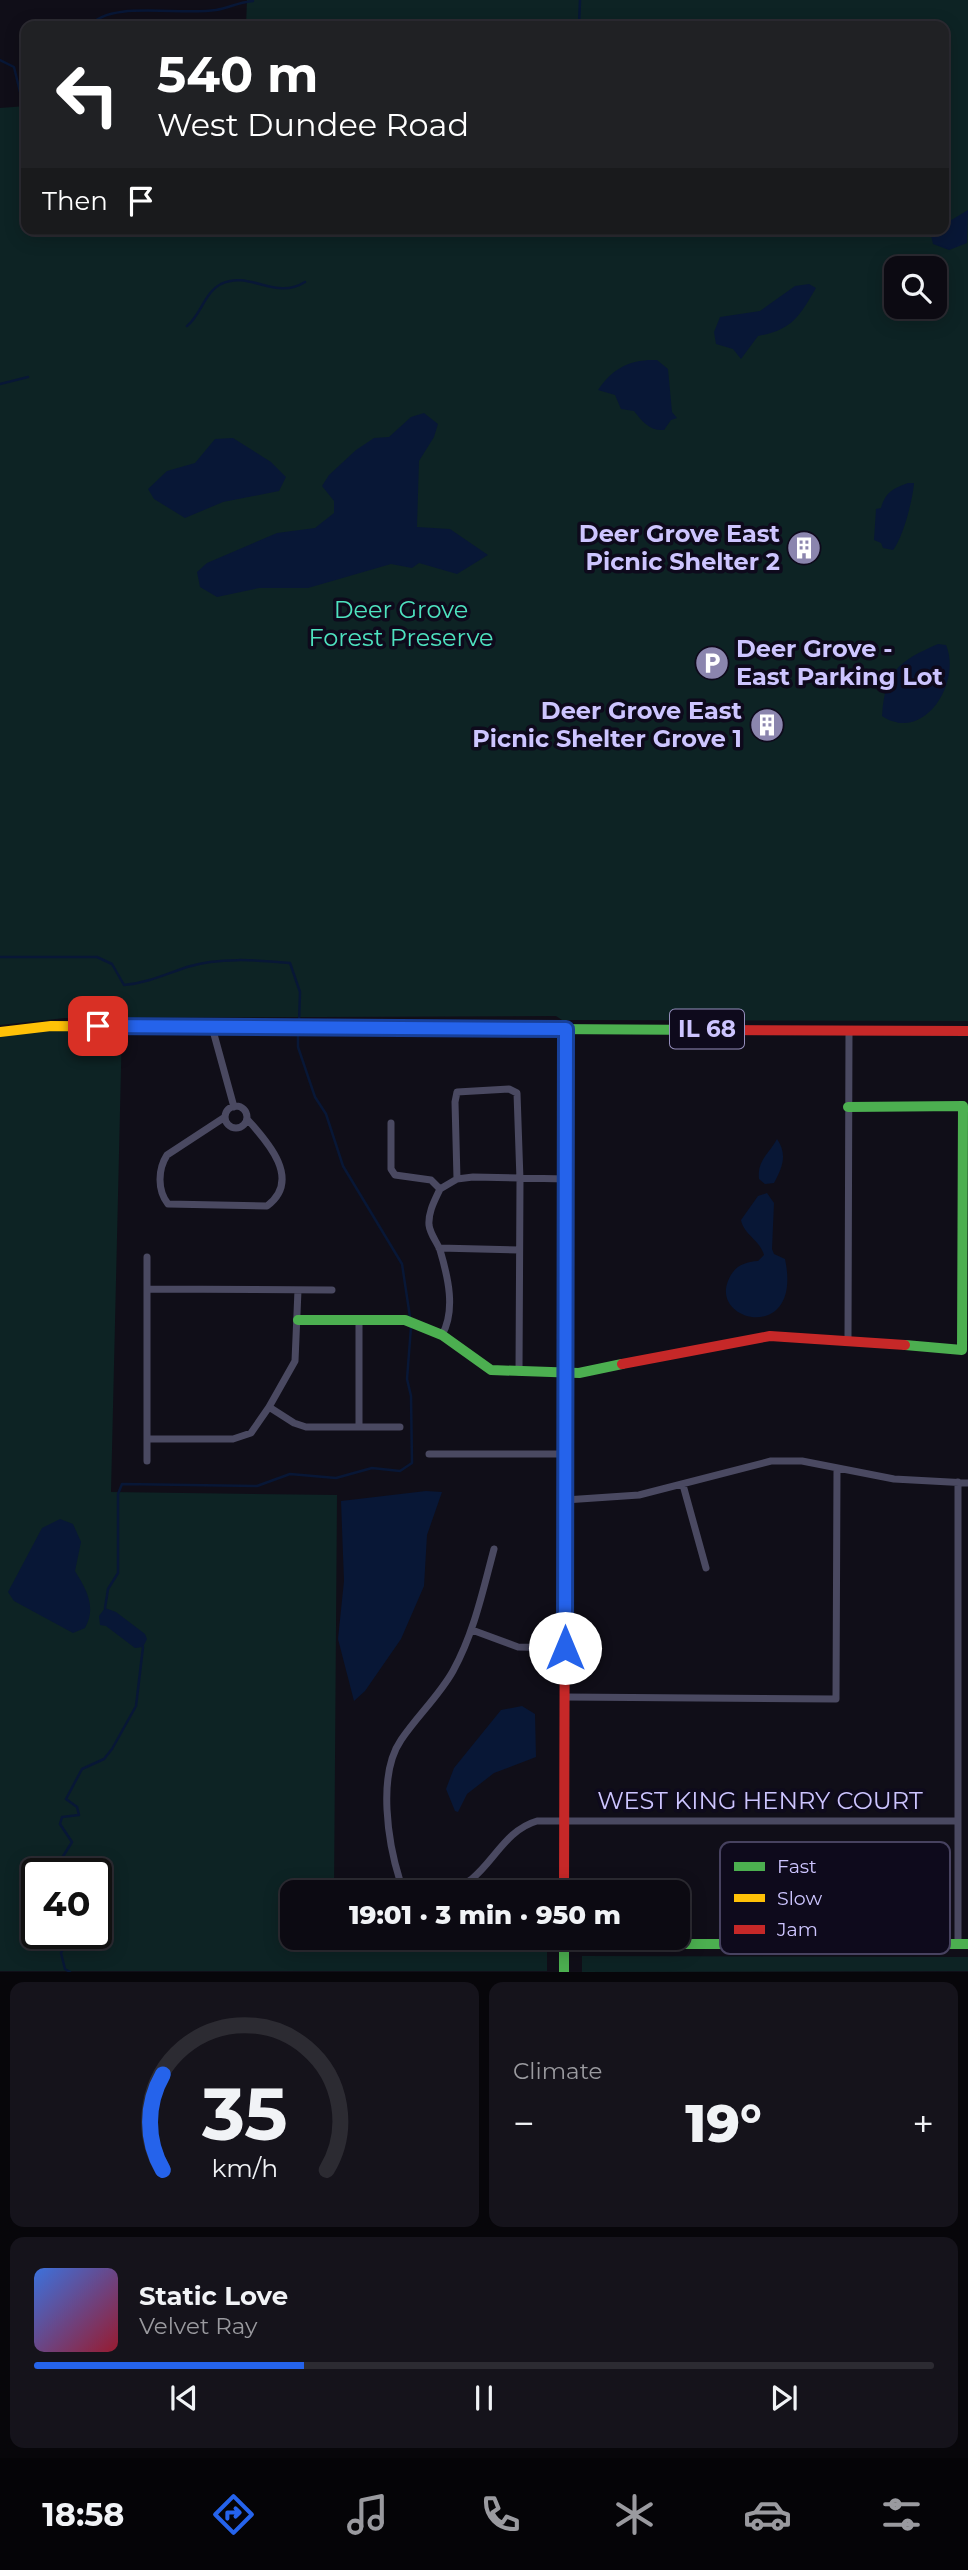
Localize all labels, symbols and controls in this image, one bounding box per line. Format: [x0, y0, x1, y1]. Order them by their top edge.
text: 540 m [157, 45, 318, 104]
icon: left [42, 49, 133, 140]
text: West Dundee Road [157, 105, 469, 144]
icon: arrive [122, 182, 160, 220]
text: Then [42, 185, 108, 217]
map controls [884, 256, 947, 319]
button: search [884, 256, 947, 319]
place label: Deer Grove East Picnic Shelter 2 [579, 519, 781, 576]
building icon: Deer Grove East Picnic Shelter 2 [785, 529, 823, 567]
park label: Deer Grove Forest Preserve [308, 595, 494, 652]
place label: Deer Grove - East Parking Lot [736, 634, 943, 691]
parking icon: Deer Grove - East Parking Lot [693, 644, 731, 682]
place label: Deer Grove East Picnic Shelter Grove 1 [472, 696, 743, 753]
building icon: Deer Grove East Picnic Shelter Grove 1 [748, 706, 786, 744]
pin [68, 996, 128, 1056]
icon: arrive [79, 1007, 117, 1045]
road number: IL 68 [670, 1010, 744, 1048]
position arrow [528, 1611, 602, 1685]
street label: WEST KING HENRY COURT [597, 1786, 923, 1815]
legend [720, 1842, 950, 1954]
text: Fast [777, 1855, 817, 1878]
speed limit sign: 40 [21, 1858, 112, 1949]
text: Slow [777, 1887, 822, 1910]
text: 19:01 · 3 min · 950 m [349, 1899, 621, 1931]
text: Jam [776, 1918, 818, 1941]
text: Climate [513, 2057, 602, 2085]
text: 35 [201, 2071, 287, 2159]
text: 19° [685, 2092, 762, 2155]
text: − [513, 2100, 535, 2147]
text: + [912, 2100, 934, 2147]
text: km/h [211, 2153, 278, 2183]
text: Static Love [139, 2280, 288, 2312]
text: Velvet Ray [139, 2312, 257, 2340]
icon: previous [165, 2379, 203, 2417]
icon: pause [465, 2379, 503, 2417]
icon: next [765, 2379, 803, 2417]
icon: directions [209, 2490, 258, 2539]
icon: music [343, 2490, 392, 2539]
icon: phone [476, 2490, 525, 2539]
icon: climate [610, 2490, 659, 2539]
icon: car [743, 2490, 792, 2539]
icon: filters [877, 2490, 926, 2539]
text: 18:58 [42, 2495, 124, 2534]

